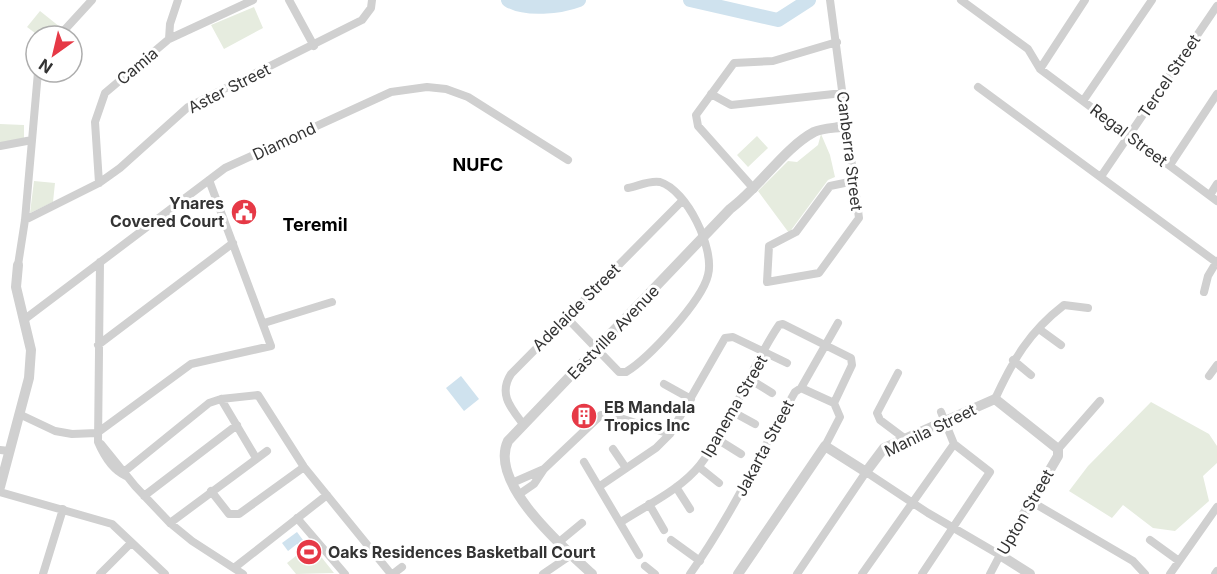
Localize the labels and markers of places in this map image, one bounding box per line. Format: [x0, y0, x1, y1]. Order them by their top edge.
place label: Ynares Covered Court [110, 193, 224, 231]
public building icon: Ynares Covered Court [229, 197, 259, 227]
place label: EB Mandala Tropics Inc [604, 397, 695, 435]
building icon: EB Mandala Tropics Inc [569, 401, 599, 431]
sports icon: Oaks Residences Basketball Court [294, 537, 324, 567]
place label: Oaks Residences Basketball Court [328, 542, 596, 562]

